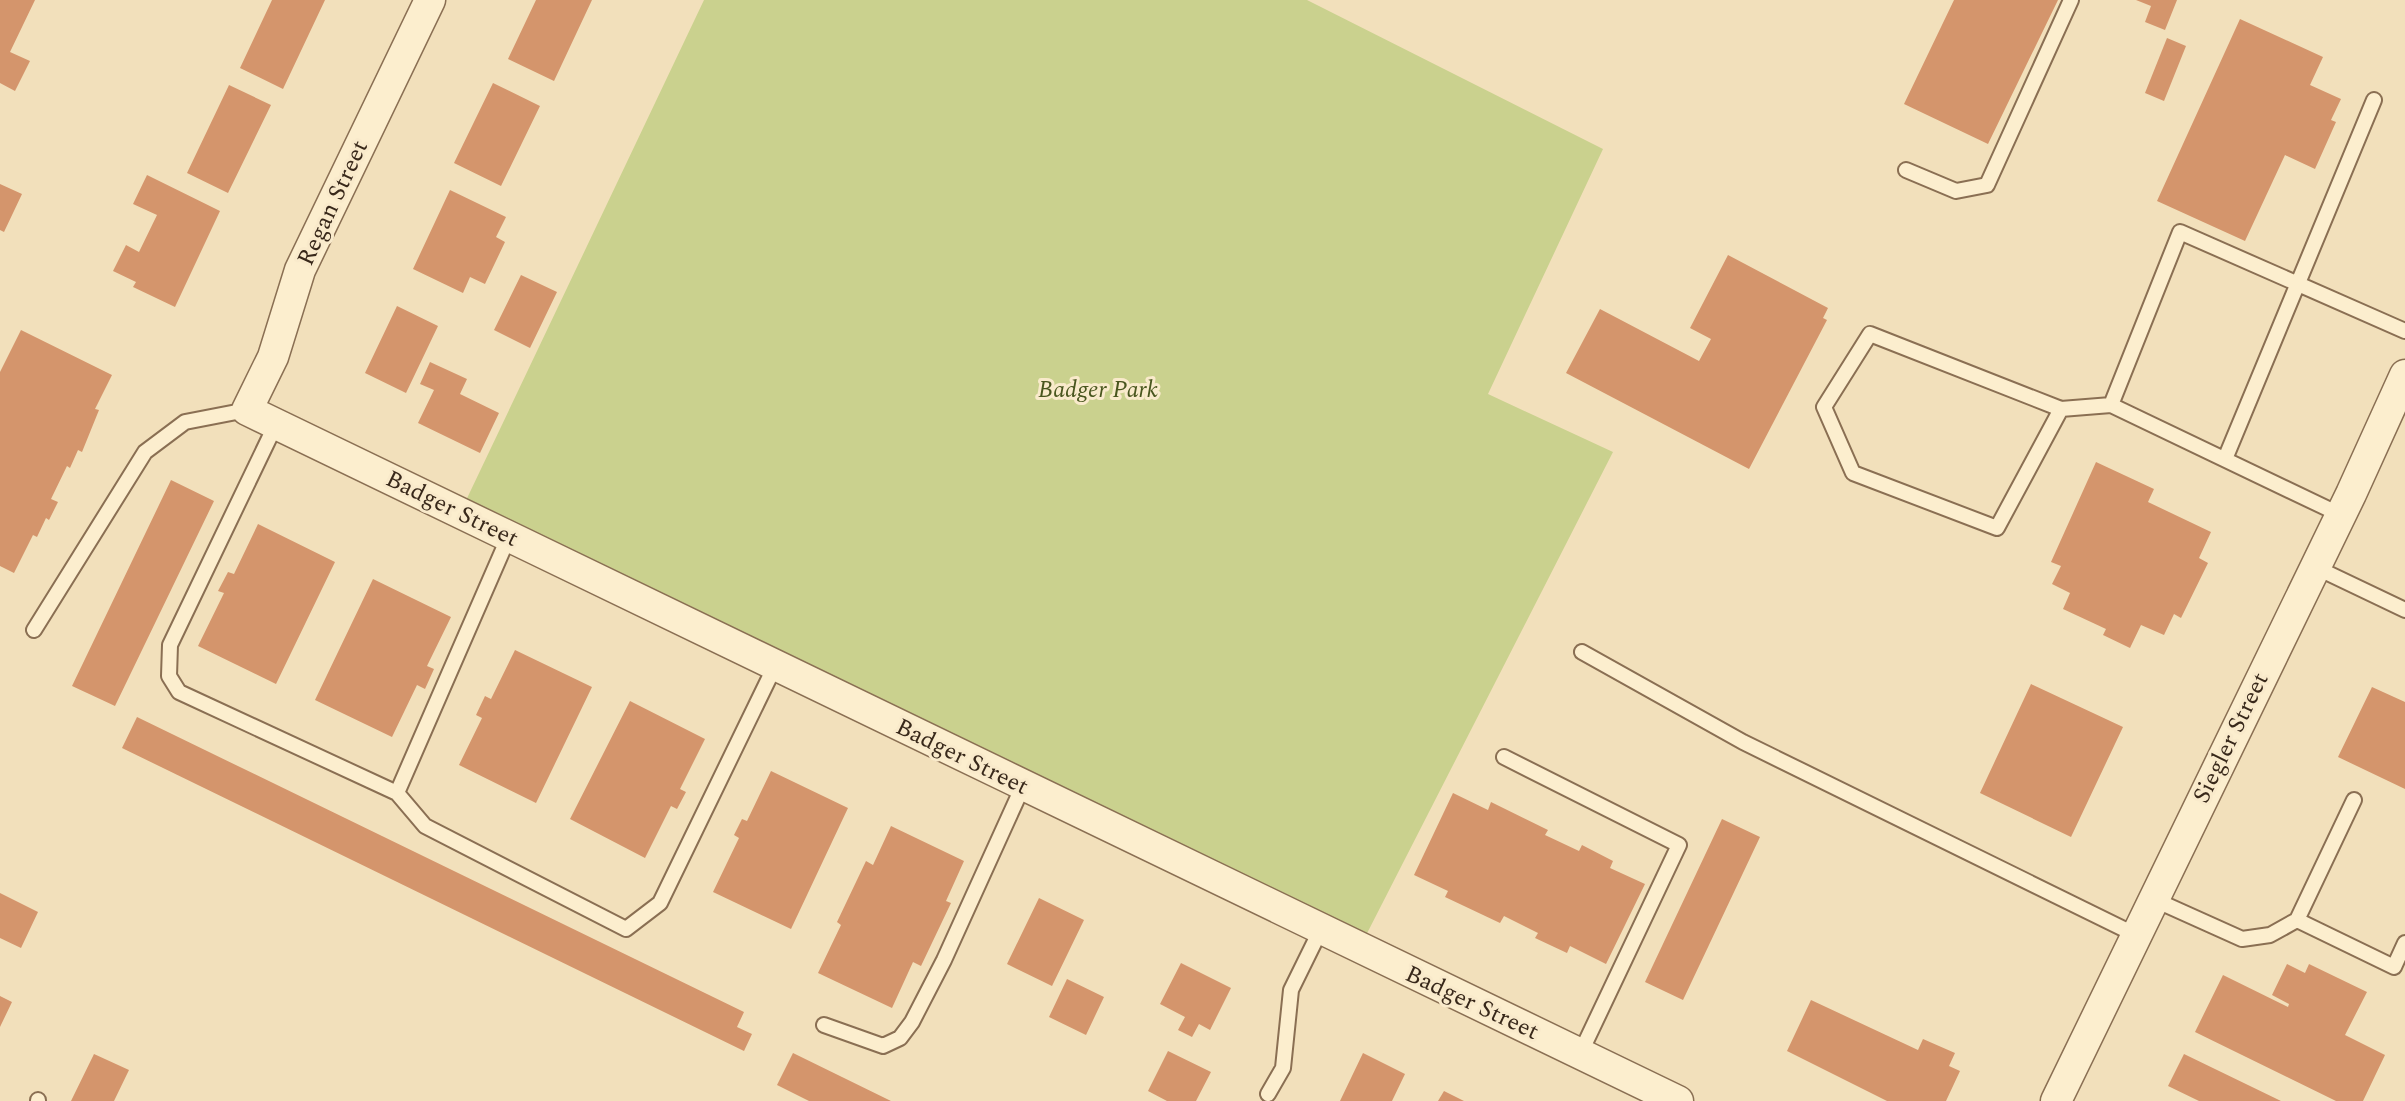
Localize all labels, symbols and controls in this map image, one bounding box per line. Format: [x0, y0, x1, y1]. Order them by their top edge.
street label: Regan Street [288, 134, 378, 272]
park label: Badger Park [1038, 372, 1158, 408]
street label: Badger Street [379, 461, 525, 557]
street label: Siegler Street [2184, 666, 2278, 810]
street label: Badger Street [889, 709, 1035, 805]
street label: Badger Street [1399, 956, 1545, 1050]

